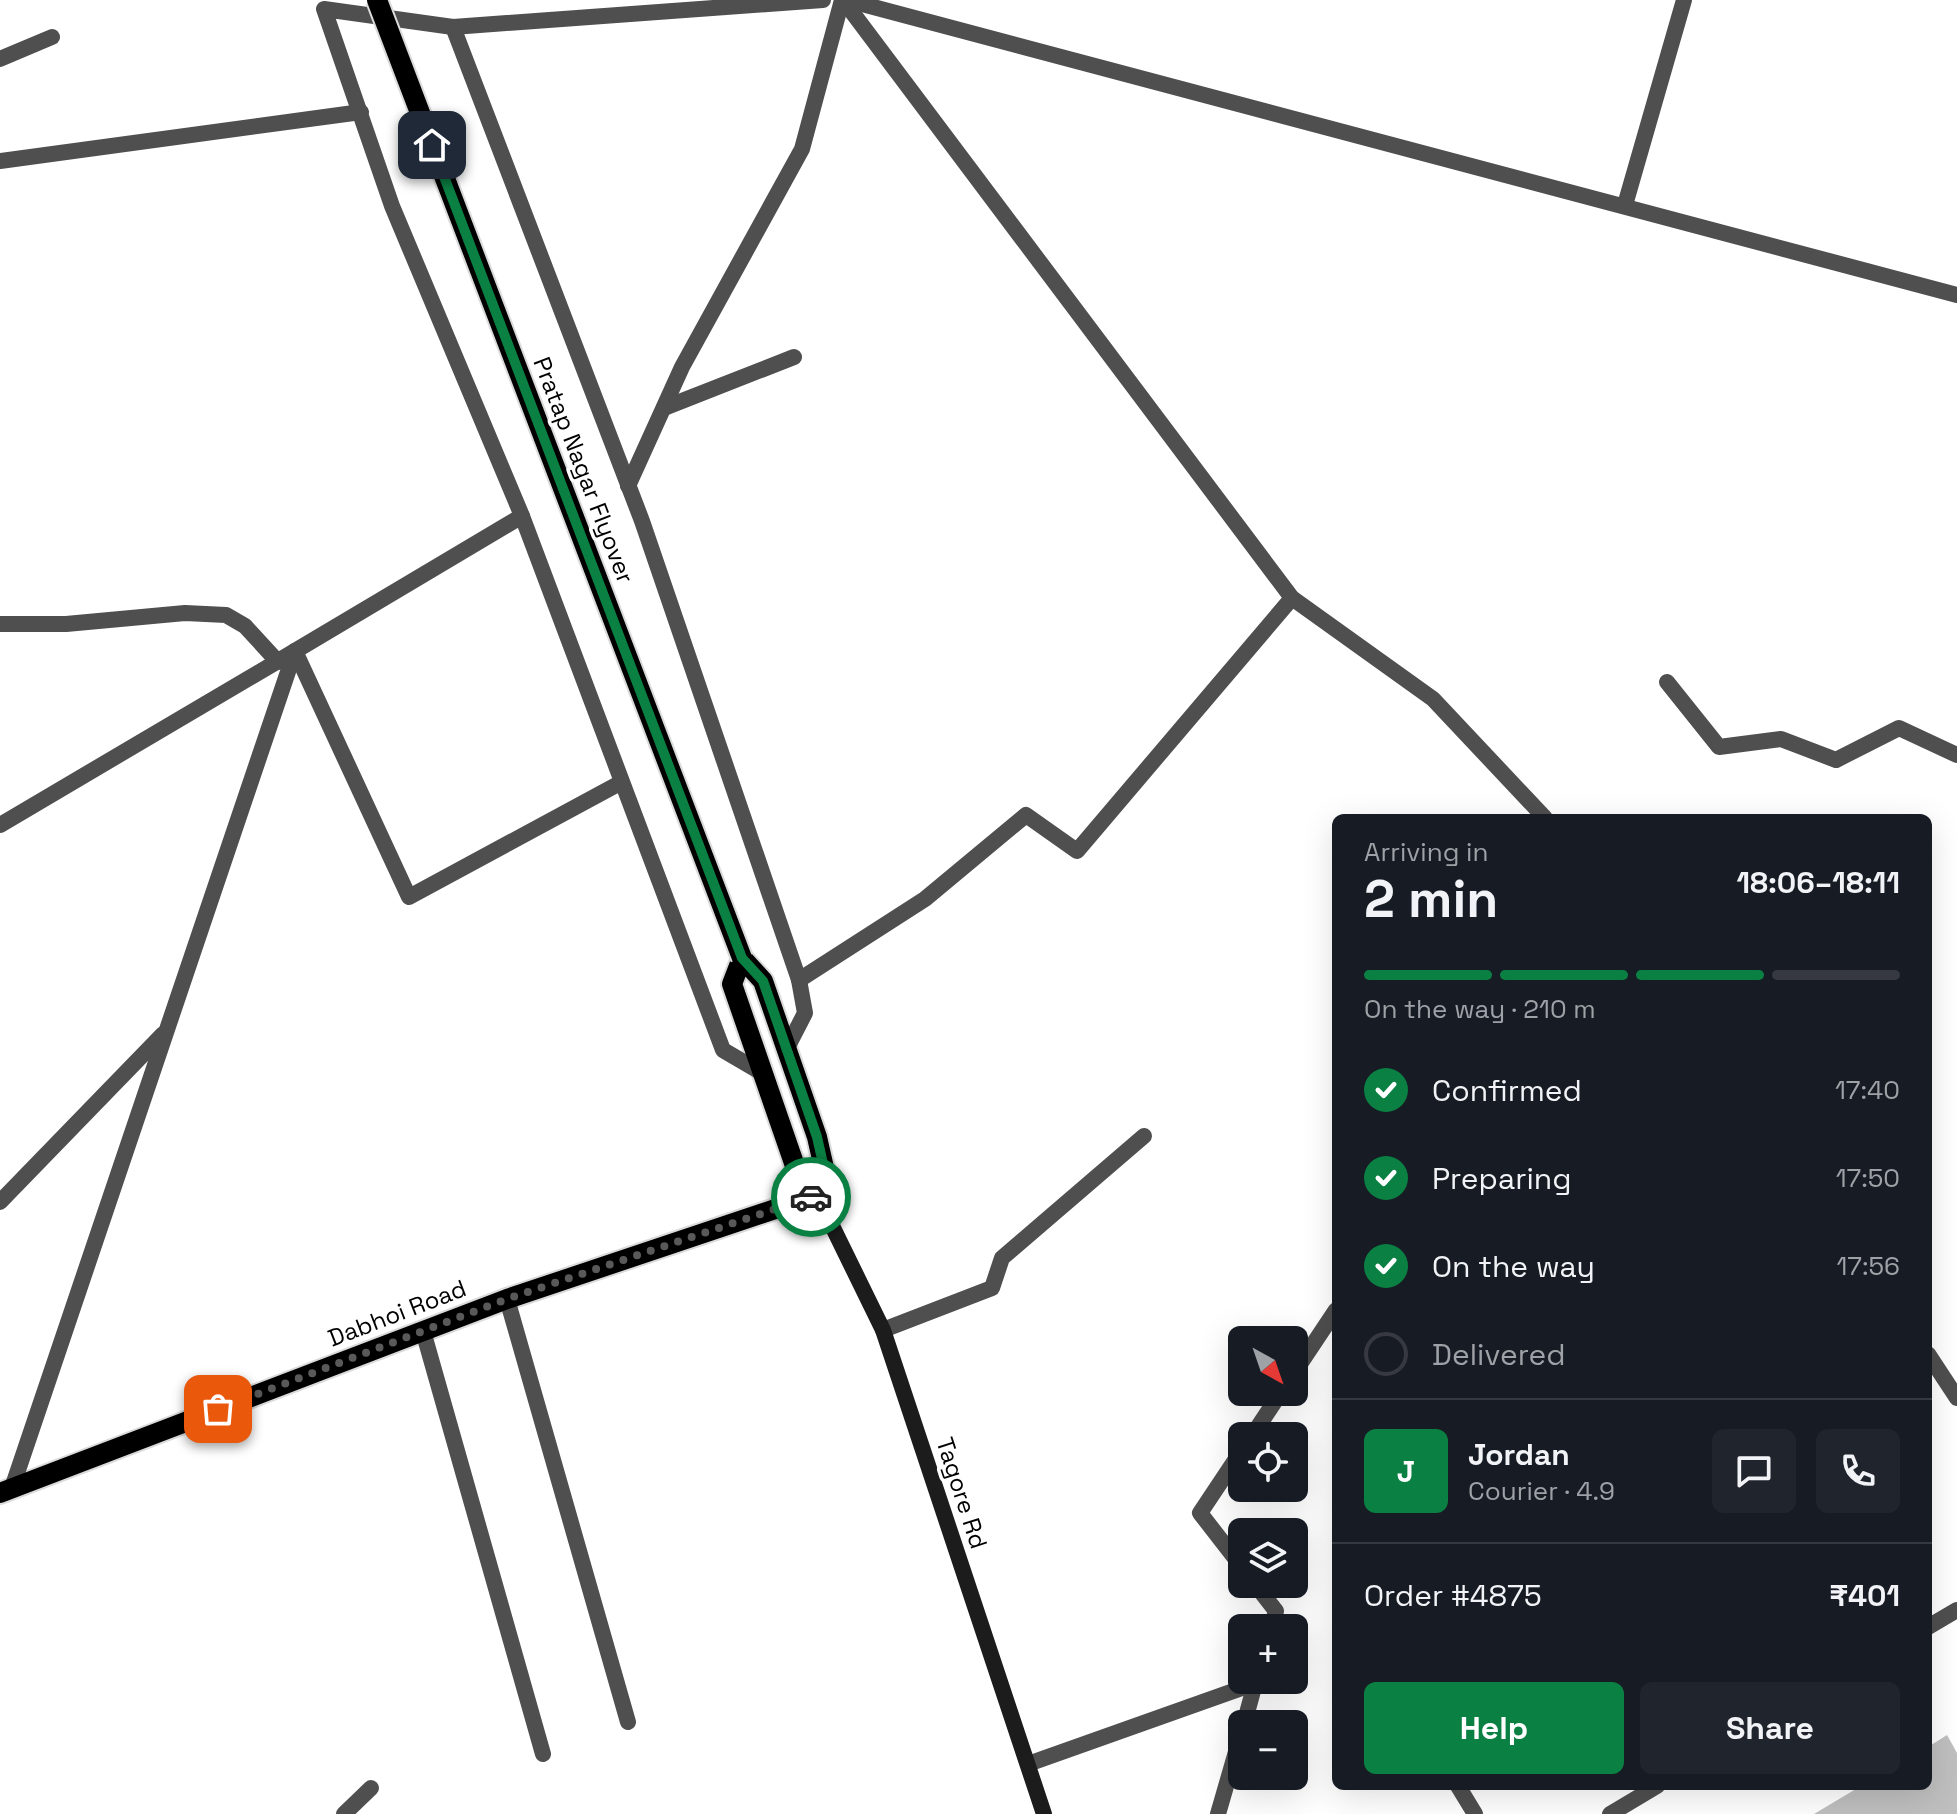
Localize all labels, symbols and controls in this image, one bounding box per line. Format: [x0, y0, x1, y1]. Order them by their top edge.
pin [398, 111, 466, 179]
icon: home [410, 123, 454, 167]
street label: Pratap Nagar Flyover [527, 352, 641, 588]
text: Arriving in [1364, 835, 1488, 869]
text: 18:06–18:11 [1736, 863, 1900, 902]
text: 2 min [1364, 866, 1498, 932]
text: On the way · 210 m [1364, 992, 1596, 1026]
icon: check [1364, 1068, 1408, 1112]
text: Confirmed [1432, 1071, 1582, 1110]
text: 17:40 [1835, 1073, 1900, 1107]
icon: check [1364, 1156, 1408, 1200]
courier [771, 1157, 851, 1237]
text: Preparing [1432, 1159, 1571, 1198]
text: 17:50 [1836, 1161, 1900, 1195]
icon: car [789, 1175, 833, 1219]
icon: check [1364, 1244, 1408, 1288]
text: On the way [1432, 1247, 1595, 1286]
text: 17:56 [1836, 1249, 1900, 1283]
street label: Dabhoi Road [323, 1272, 471, 1354]
north arrow [1228, 1326, 1308, 1406]
map controls [1228, 1326, 1308, 1790]
text: Delivered [1432, 1335, 1566, 1374]
pin [184, 1375, 252, 1443]
icon: bag [196, 1387, 240, 1431]
button: locate [1228, 1422, 1308, 1502]
button: chat [1712, 1429, 1796, 1513]
button: phone [1816, 1429, 1900, 1513]
street label: Tagore Rd [929, 1433, 995, 1553]
text: Jordan [1468, 1435, 1570, 1474]
text: J [1397, 1452, 1415, 1491]
text: Courier · 4.9 [1468, 1474, 1615, 1508]
button: layers [1228, 1518, 1308, 1598]
text: Order #4875 [1364, 1576, 1542, 1615]
text: ₹401 [1829, 1576, 1900, 1615]
button: + [1228, 1614, 1308, 1694]
button: Help [1364, 1682, 1624, 1774]
button: Share [1640, 1682, 1900, 1774]
button: − [1228, 1710, 1308, 1790]

